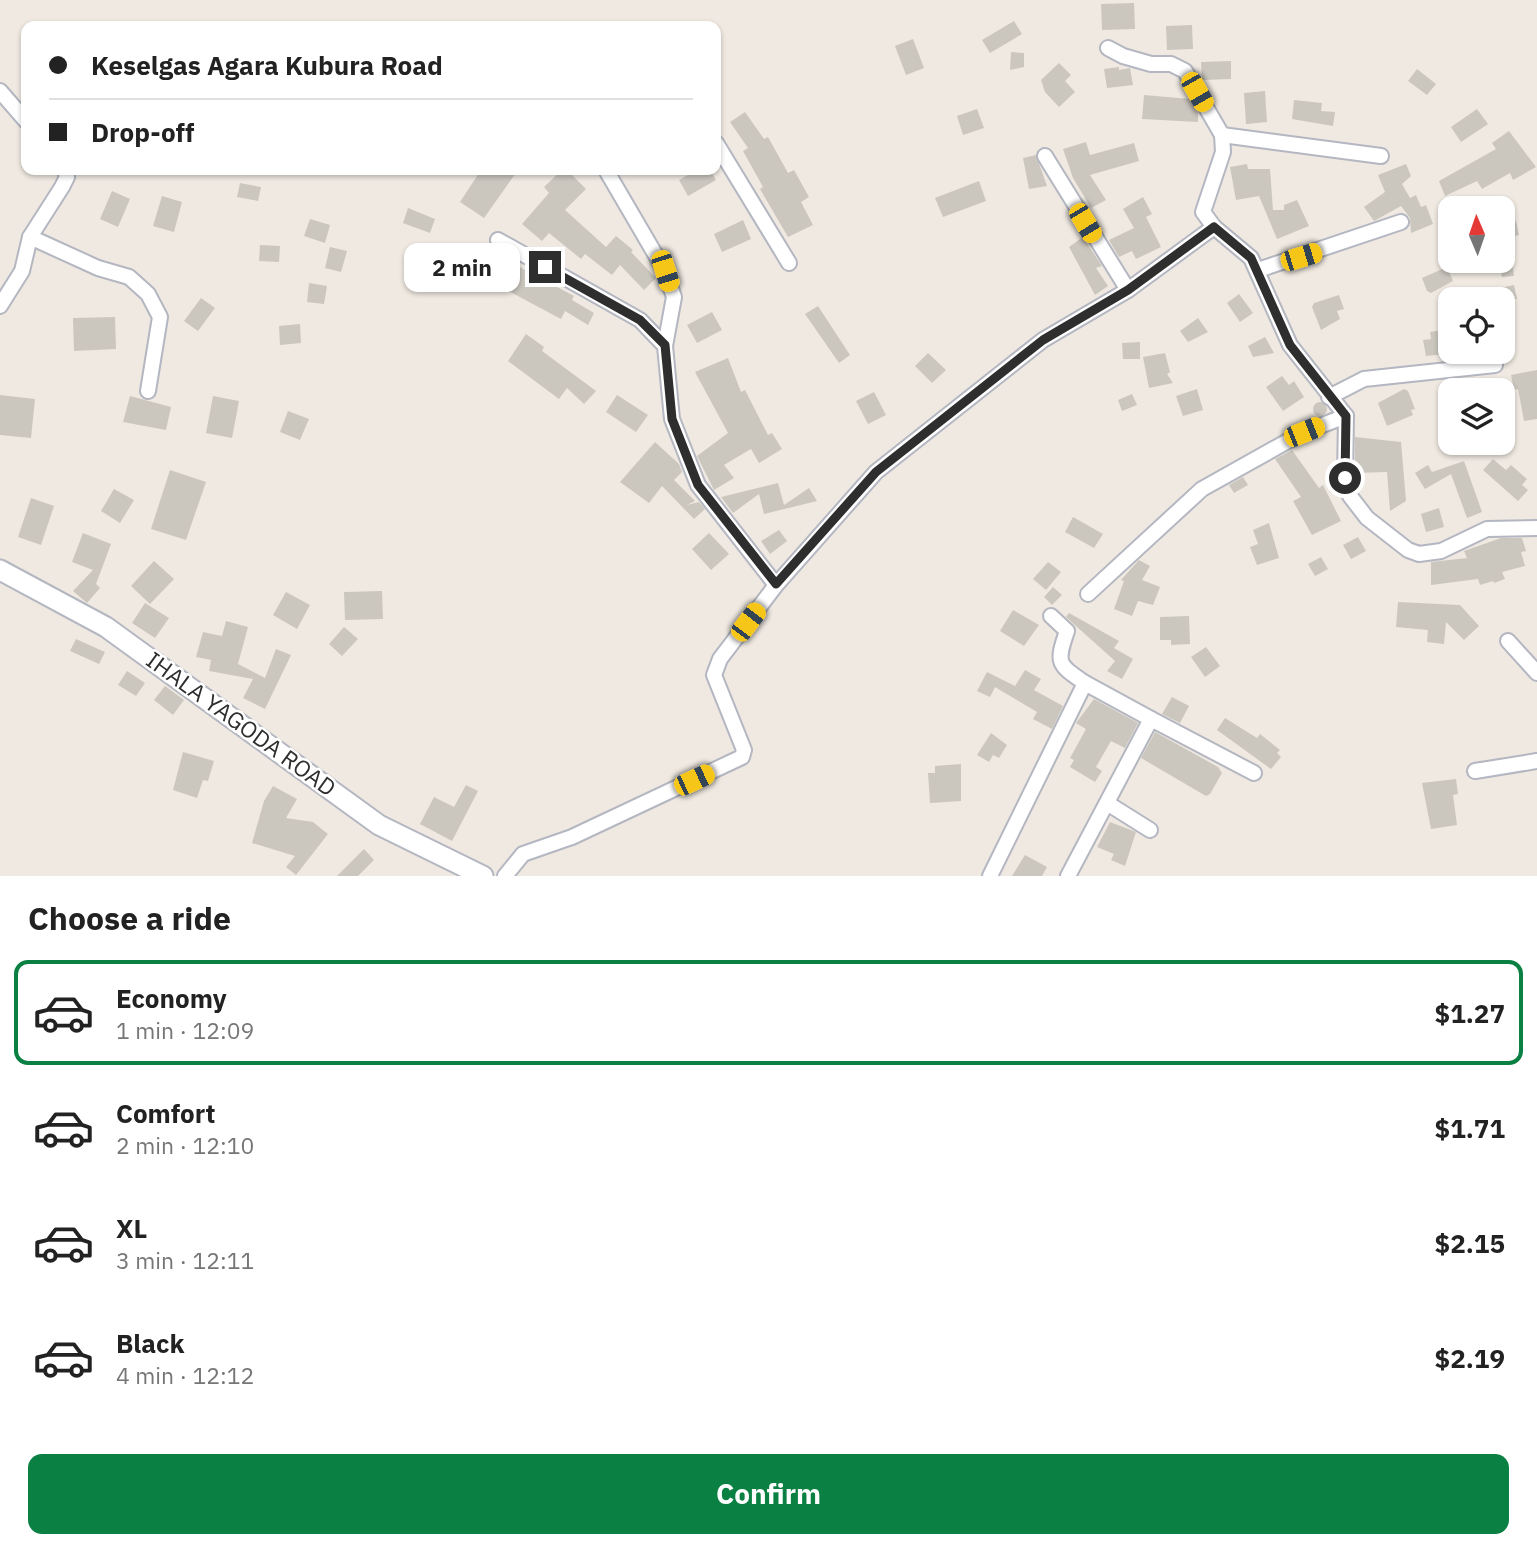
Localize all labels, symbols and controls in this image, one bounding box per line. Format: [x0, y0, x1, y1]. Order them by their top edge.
text: Keselgas Agara Kubura Road [91, 48, 443, 82]
car [1178, 69, 1217, 115]
text: Drop-off [91, 115, 194, 149]
north arrow [1438, 196, 1516, 273]
map controls [1438, 196, 1515, 455]
car [1066, 200, 1105, 246]
car [1278, 241, 1325, 273]
callout: 2 min [405, 243, 520, 292]
car [649, 248, 682, 294]
route end [529, 251, 561, 283]
text: 2 min [432, 252, 492, 282]
button: locate [1438, 287, 1515, 364]
button: layers [1438, 378, 1515, 455]
car [1281, 414, 1328, 450]
route start [1329, 462, 1361, 494]
car [727, 599, 770, 645]
street label: IHALA YAGODA ROAD [141, 644, 342, 802]
car [671, 762, 718, 798]
text: Choose a ride [28, 897, 231, 939]
icon: car [32, 981, 95, 1044]
text: Economy [116, 981, 227, 1015]
text: $1.27 [1435, 996, 1505, 1030]
text: 1 min · 12:09 [116, 1015, 254, 1045]
icon: car [32, 1096, 95, 1159]
text: Comfort [116, 1096, 215, 1130]
text: $1.71 [1435, 1111, 1505, 1145]
text: 2 min · 12:10 [116, 1130, 254, 1160]
icon: car [32, 1211, 95, 1274]
text: XL [116, 1211, 147, 1245]
text: $2.15 [1435, 1226, 1505, 1260]
text: 3 min · 12:11 [116, 1245, 254, 1275]
icon: car [32, 1326, 95, 1389]
text: Black [116, 1326, 184, 1360]
text: $2.19 [1435, 1341, 1505, 1375]
text: 4 min · 12:12 [116, 1360, 254, 1390]
button: Confirm [28, 1454, 1509, 1534]

